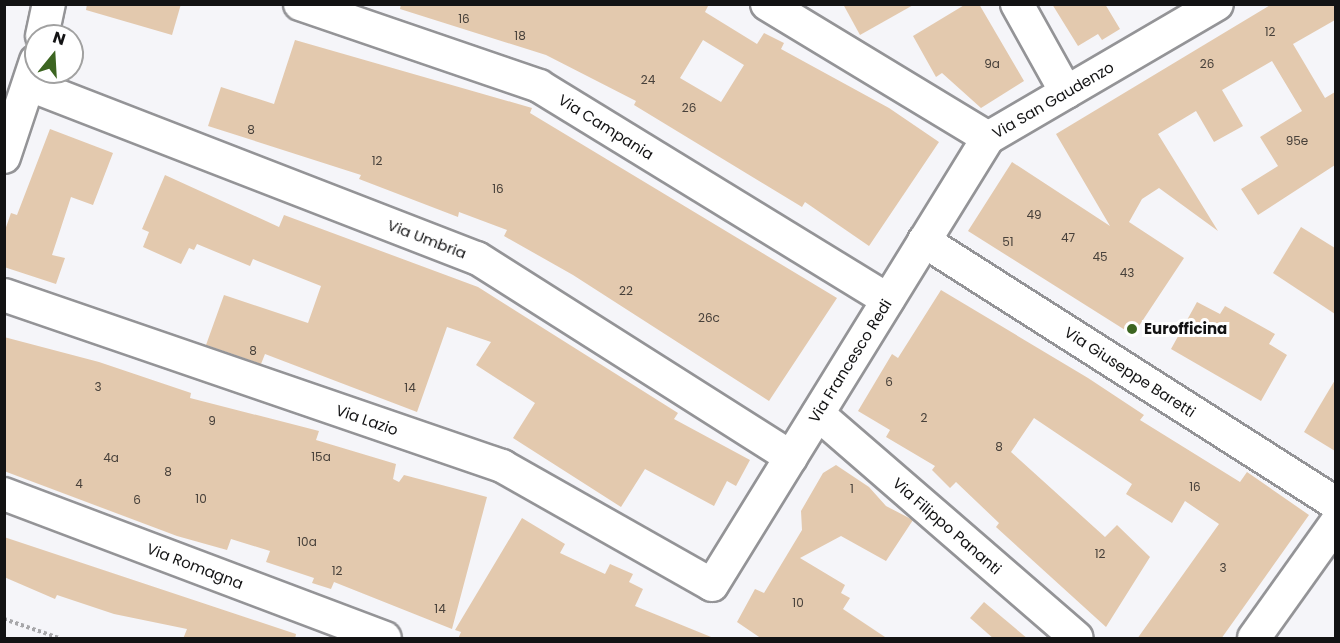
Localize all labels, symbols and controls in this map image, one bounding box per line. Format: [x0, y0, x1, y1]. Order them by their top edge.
house number: 16 [458, 12, 470, 26]
north arrow [24, 24, 84, 84]
house number: 12 [1265, 25, 1275, 39]
text: N [50, 26, 68, 51]
house number: 18 [514, 29, 526, 43]
house number: 9a [984, 57, 1000, 71]
house number: 26 [1200, 57, 1214, 71]
street label: Via San Gaudenzo [989, 58, 1117, 142]
house number: 24 [641, 73, 655, 87]
street label: Via Campania [555, 91, 657, 163]
house number: 26 [682, 101, 696, 115]
house number: 8 [247, 123, 255, 137]
house number: 95e [1286, 134, 1308, 148]
house number: 12 [372, 154, 382, 168]
house number: 16 [492, 182, 504, 196]
house number: 49 [1026, 208, 1042, 222]
street label: Via Umbria [385, 216, 469, 262]
house number: 47 [1061, 231, 1075, 245]
house number: 51 [1002, 235, 1014, 249]
house number: 45 [1092, 250, 1108, 264]
house number: 43 [1120, 266, 1134, 280]
house number: 22 [619, 284, 633, 298]
street label: Via Francesco Redi [805, 296, 895, 426]
house number: 26c [698, 311, 720, 325]
place label: Eurofficina [1144, 320, 1227, 338]
marker: Eurofficina [1125, 322, 1139, 336]
street label: Via Giuseppe Baretti [1061, 323, 1199, 421]
house number: 8 [249, 344, 257, 358]
house number: 6 [885, 375, 893, 389]
house number: 3 [94, 380, 102, 394]
house number: 14 [404, 381, 416, 395]
street label: Via Lazio [333, 401, 401, 439]
house number: 2 [921, 411, 927, 425]
house number: 9 [208, 414, 216, 428]
house number: 8 [995, 440, 1003, 454]
house number: 15a [311, 450, 331, 464]
house number: 4a [103, 451, 119, 465]
house number: 8 [164, 465, 172, 479]
street label: Via Filippo Pananti [889, 474, 1005, 578]
house number: 4 [75, 477, 83, 491]
house number: 16 [1189, 480, 1201, 494]
house number: 1 [850, 482, 854, 496]
house number: 10 [195, 492, 207, 506]
house number: 6 [133, 493, 141, 507]
house number: 10a [297, 535, 317, 549]
street label: Via Romagna [144, 539, 246, 593]
house number: 12 [1095, 547, 1105, 561]
house number: 3 [1219, 561, 1227, 575]
house number: 12 [332, 564, 342, 578]
house number: 10 [792, 596, 804, 610]
house number: 14 [434, 602, 446, 616]

